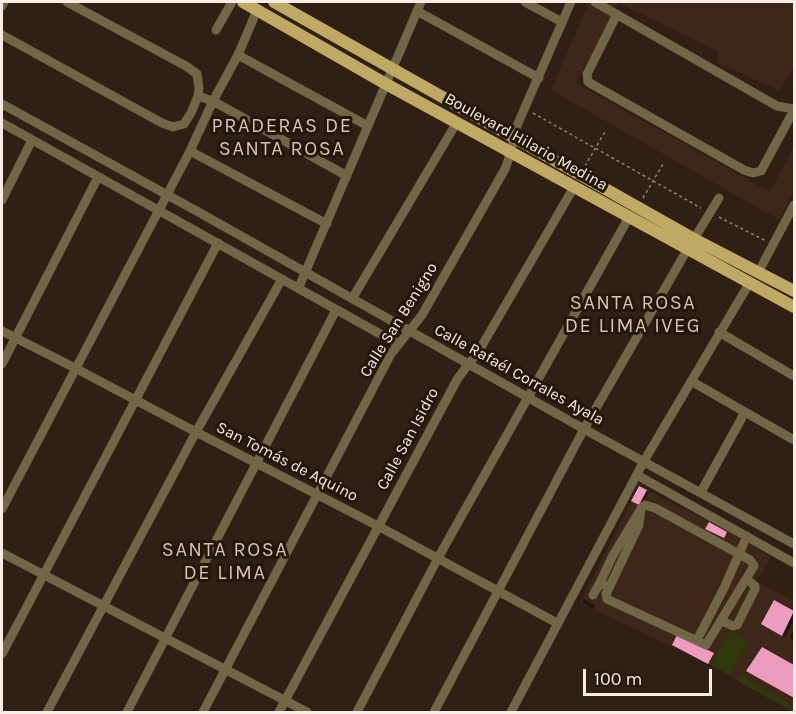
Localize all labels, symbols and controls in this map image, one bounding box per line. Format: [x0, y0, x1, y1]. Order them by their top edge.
street label: Boulevard Hilario Medina [441, 89, 611, 195]
district label: PRADERAS DE SANTA ROSA [212, 114, 352, 161]
street label: Calle San Benigno [356, 259, 442, 381]
district label: SANTA ROSA DE LIMA IVEG [565, 291, 701, 338]
street label: Calle Rafaél Corrales Ayala [431, 320, 607, 430]
street label: Calle San Isidro [373, 385, 443, 493]
street label: San Tomás de Aquino [213, 418, 361, 506]
district label: SANTA ROSA DE LIMA [162, 538, 288, 585]
scale bar [586, 657, 715, 695]
text: 100 m [594, 668, 642, 690]

